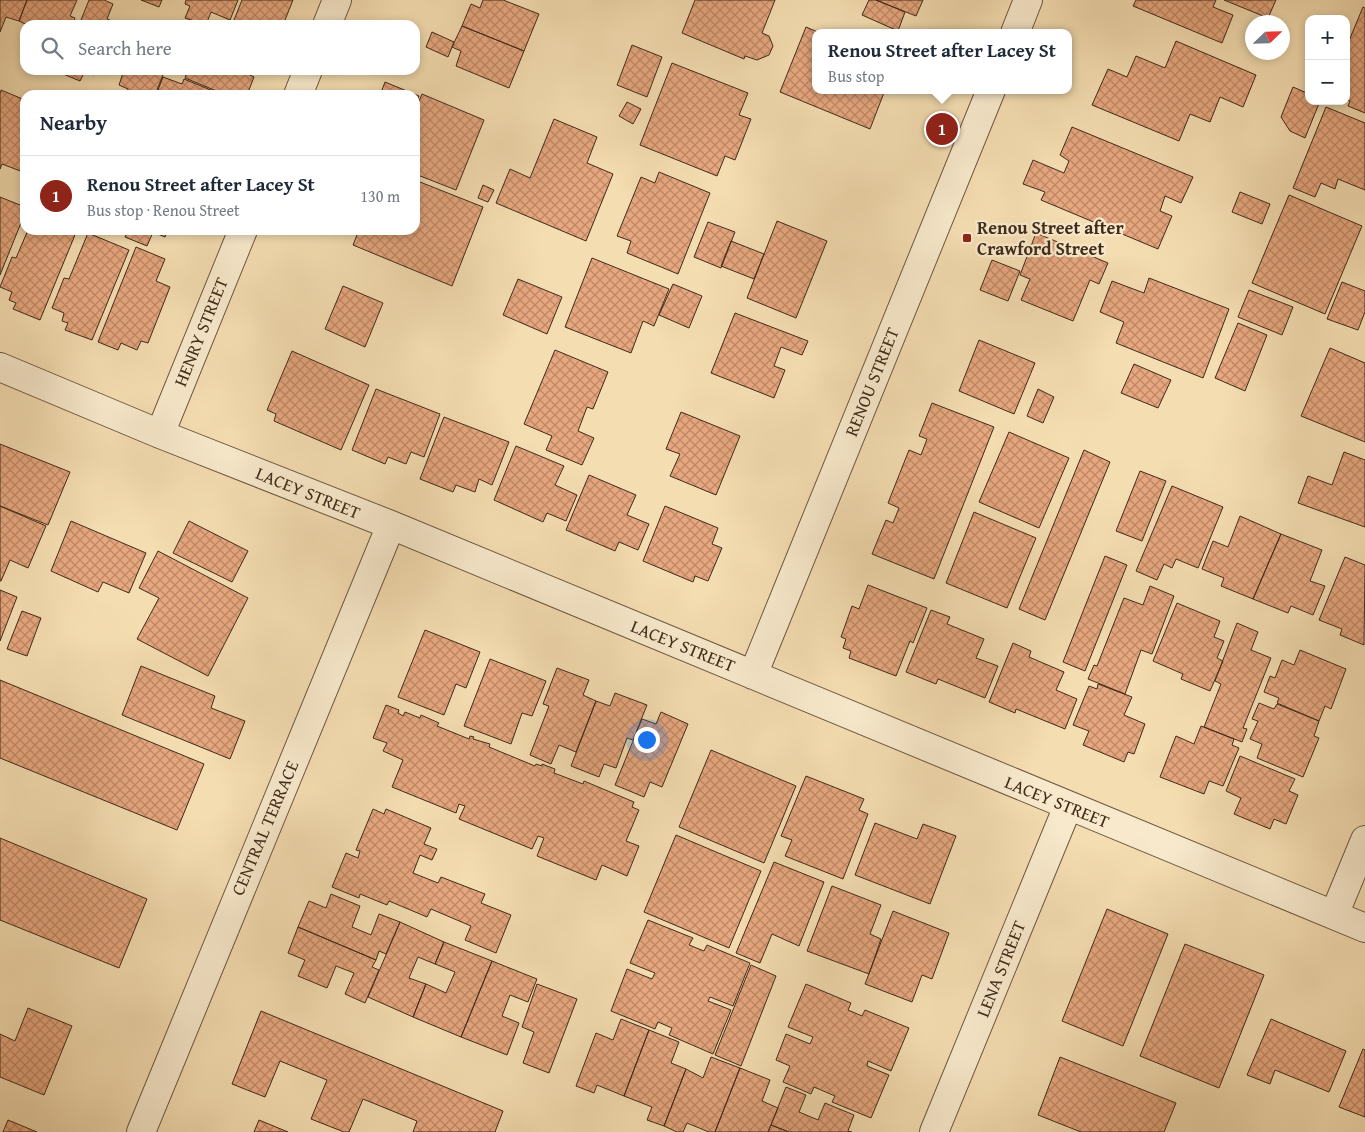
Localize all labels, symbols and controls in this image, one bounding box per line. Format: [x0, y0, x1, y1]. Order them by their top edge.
north arrow [1245, 15, 1290, 60]
map controls [1305, 15, 1350, 105]
button: + [1305, 15, 1350, 60]
search box [20, 20, 420, 75]
popup [812, 29, 1072, 94]
icon: search [38, 34, 66, 62]
text: Search here [78, 34, 172, 62]
text: Renou Street after Lacey St [828, 36, 1056, 64]
button: − [1305, 60, 1350, 105]
text: Bus stop [828, 64, 885, 88]
text: Nearby [40, 107, 107, 138]
pin: 1 [926, 110, 958, 148]
text: Renou Street after Lacey St [87, 170, 315, 198]
text: 1 [52, 184, 60, 208]
text: 130 m [360, 184, 400, 208]
text: Bus stop · Renou Street [87, 198, 240, 222]
place label: Renou Street after Crawford Street [977, 214, 1124, 262]
marker: Renou Street after Crawford Street [961, 232, 973, 244]
street label: HENRY STREET [166, 273, 235, 390]
street label: RENOU STREET [837, 323, 906, 440]
street label: LACEY STREET [252, 459, 365, 526]
street label: LACEY STREET [627, 612, 740, 679]
your location [634, 727, 660, 753]
street label: CENTRAL TERRACE [224, 756, 305, 899]
street label: LACEY STREET [1001, 768, 1114, 835]
street label: LENA STREET [969, 916, 1032, 1021]

